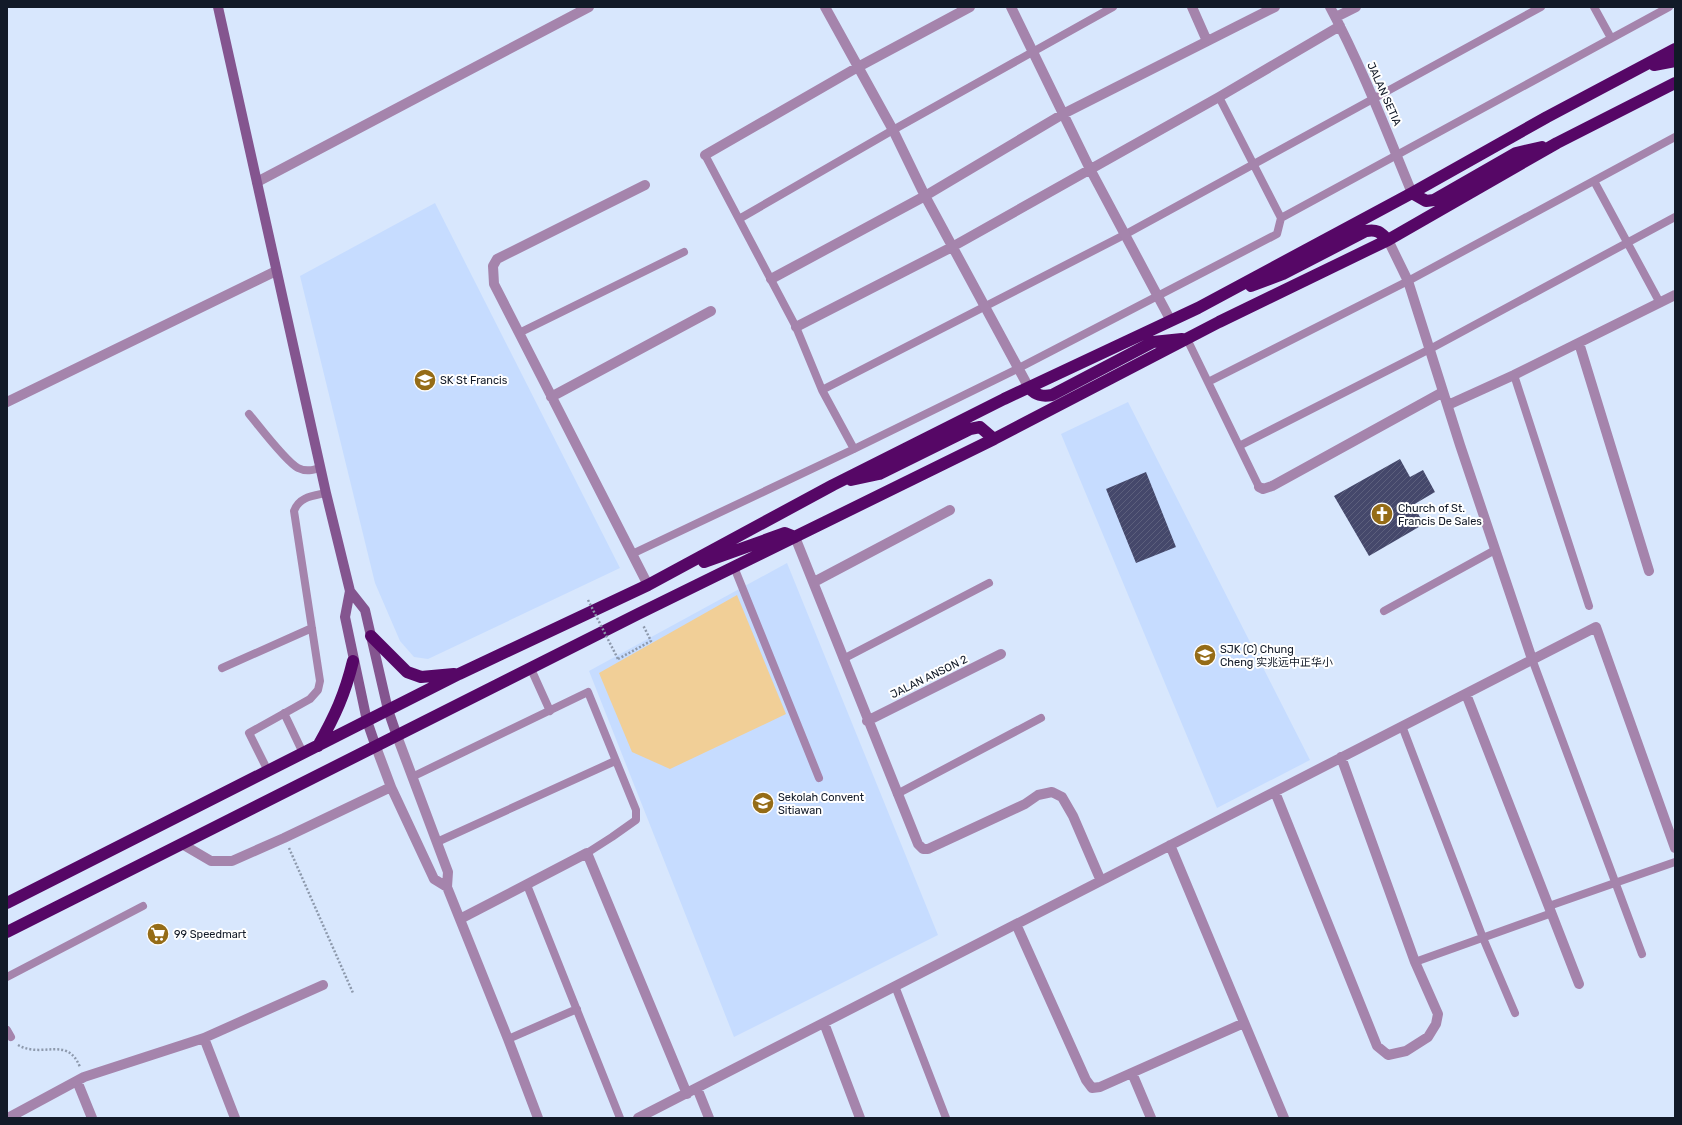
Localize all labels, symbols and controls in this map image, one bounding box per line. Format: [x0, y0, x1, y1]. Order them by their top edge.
street label: JALAN SETIA [1364, 60, 1404, 128]
school or university icon: SK St Francis [412, 367, 438, 393]
place label: SK St Francis [440, 374, 508, 387]
church icon: Church of St. Francis De Sales [1369, 501, 1395, 527]
place label: Church of St. Francis De Sales [1398, 502, 1482, 528]
school or university icon: SJK (C) Chung Cheng 实兆远中正华小 [1192, 642, 1218, 668]
place label: SJK (C) Chung Cheng 实兆远中正华小 [1220, 643, 1333, 669]
street label: JALAN ANSON 2 [888, 653, 970, 701]
school or university icon: Sekolah Convent Sitiawan [750, 790, 776, 816]
place label: Sekolah Convent Sitiawan [778, 791, 865, 817]
supermarket icon: 99 Speedmart [145, 921, 171, 947]
place label: 99 Speedmart [174, 928, 247, 941]

